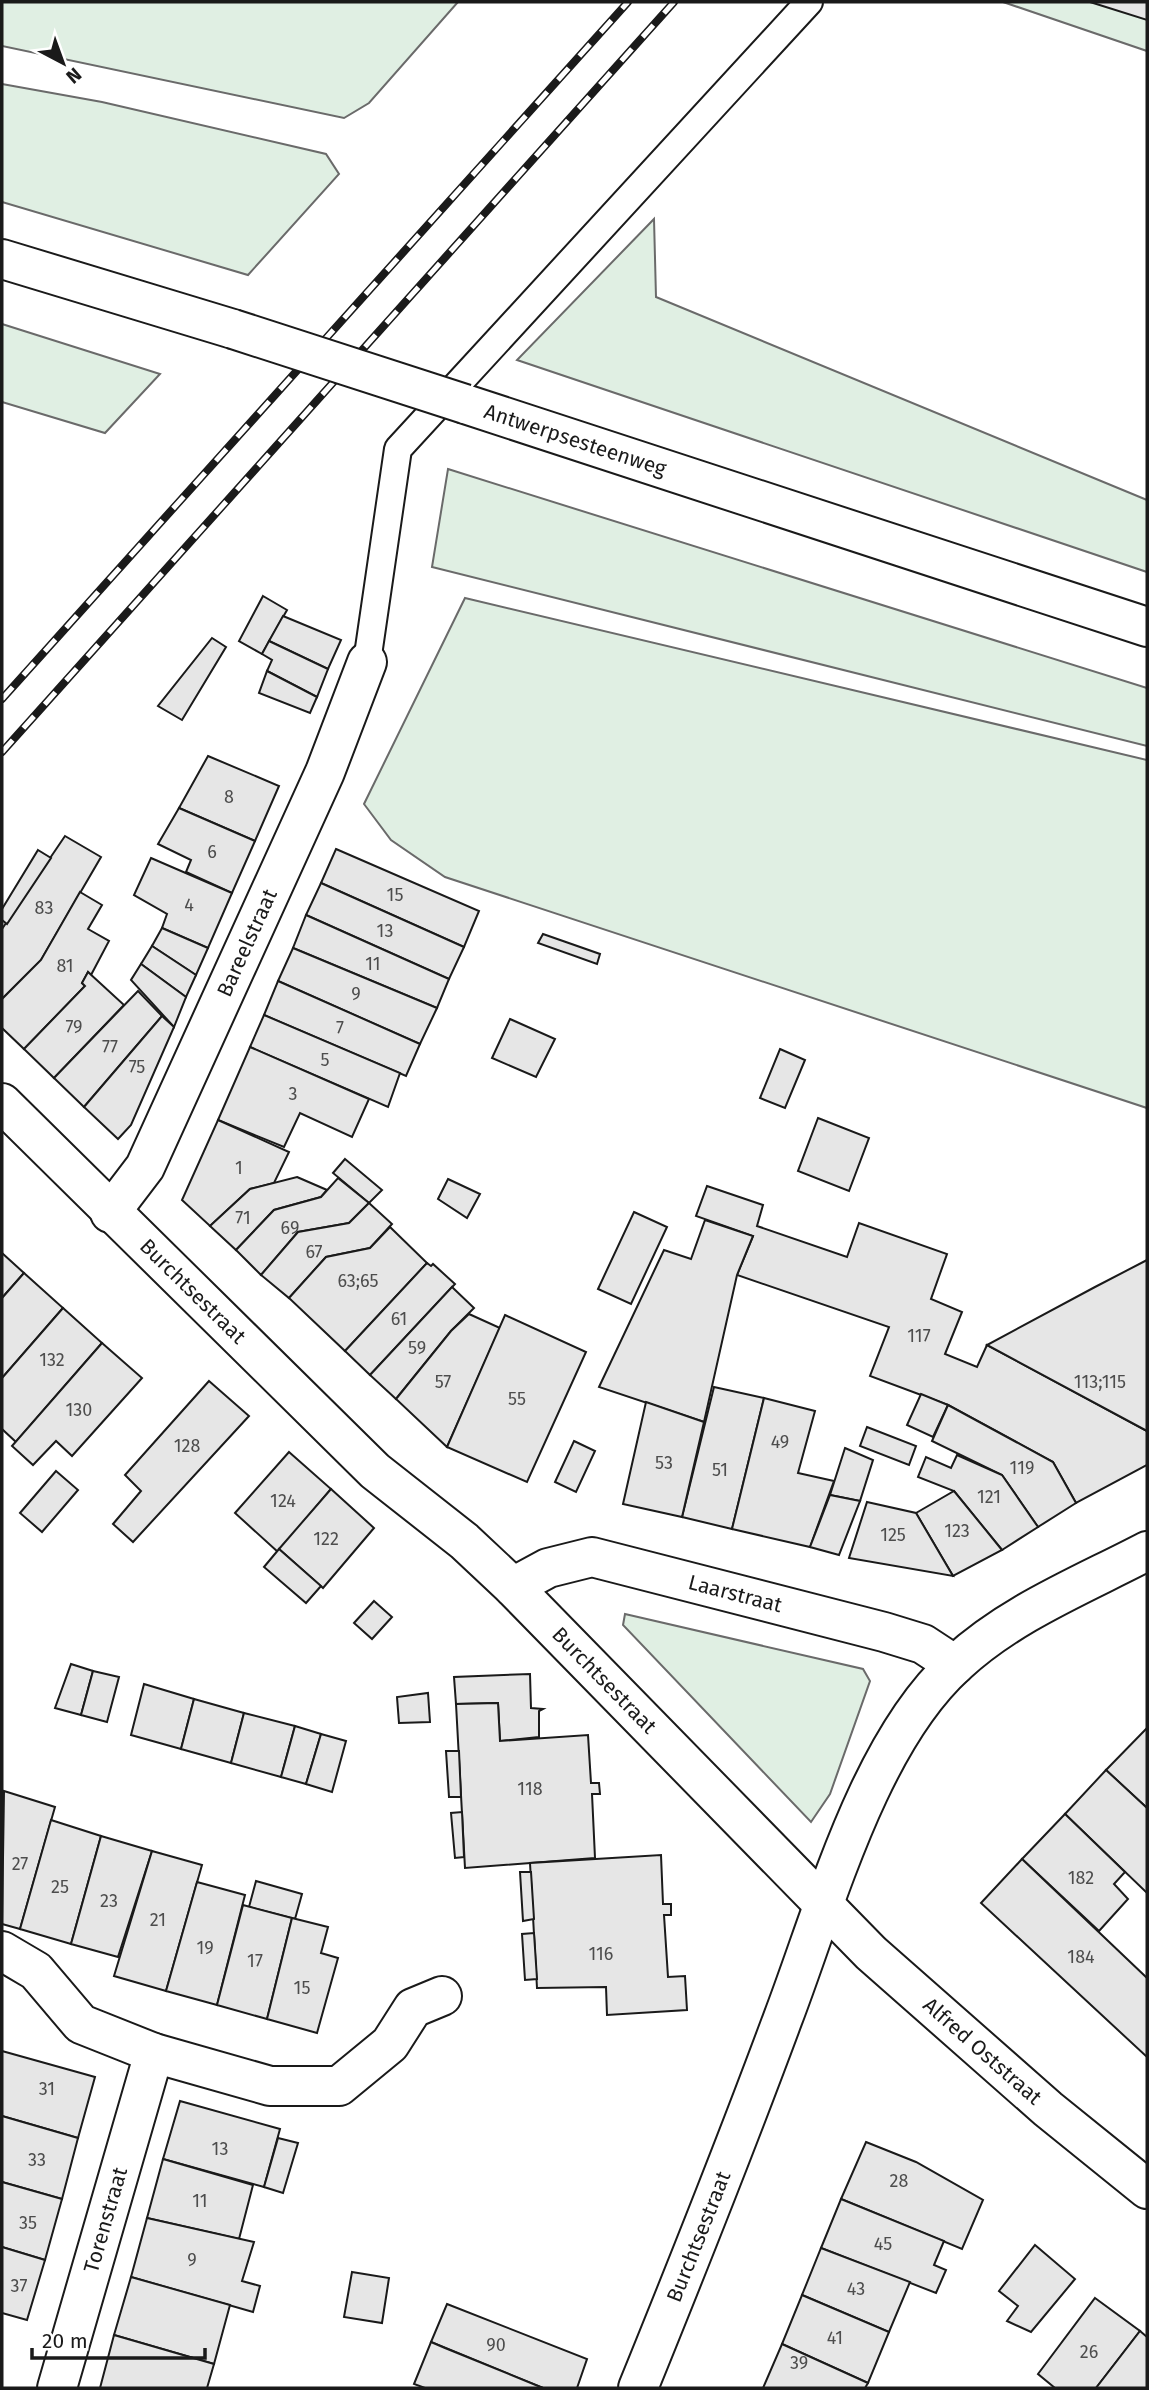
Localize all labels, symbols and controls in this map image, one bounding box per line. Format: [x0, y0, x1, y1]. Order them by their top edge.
north arrow [28, 28, 98, 98]
text: N [62, 63, 86, 88]
street label: Antwerpsesteenweg [481, 398, 670, 482]
house number: 8 [224, 786, 234, 808]
house number: 6 [207, 841, 217, 863]
street label: Bareelstraat [211, 884, 283, 1001]
house number: 15 [387, 884, 403, 906]
house number: 4 [184, 894, 194, 916]
house number: 83 [35, 897, 53, 919]
house number: 13 [377, 920, 393, 942]
house number: 11 [365, 953, 381, 975]
house number: 81 [56, 955, 74, 977]
house number: 9 [351, 983, 361, 1005]
house number: 79 [65, 1016, 83, 1038]
house number: 7 [336, 1017, 344, 1039]
house number: 77 [102, 1036, 118, 1058]
house number: 5 [320, 1049, 330, 1071]
house number: 75 [129, 1056, 145, 1078]
house number: 3 [289, 1083, 297, 1105]
house number: 1 [235, 1157, 243, 1179]
house number: 71 [235, 1207, 251, 1229]
house number: 69 [281, 1217, 299, 1239]
street label: Burchtsestraat [134, 1233, 252, 1350]
house number: 67 [305, 1241, 323, 1263]
house number: 63;65 [337, 1270, 379, 1292]
house number: 61 [391, 1308, 407, 1330]
house number: 117 [907, 1325, 931, 1347]
house number: 59 [408, 1337, 426, 1359]
house number: 132 [39, 1349, 65, 1371]
house number: 57 [435, 1371, 451, 1393]
house number: 113;115 [1074, 1371, 1126, 1393]
house number: 55 [508, 1388, 526, 1410]
house number: 130 [66, 1399, 92, 1421]
house number: 49 [771, 1431, 789, 1453]
house number: 128 [174, 1435, 200, 1457]
house number: 53 [655, 1452, 673, 1474]
house number: 119 [1010, 1457, 1034, 1479]
house number: 51 [712, 1459, 728, 1481]
house number: 121 [977, 1486, 1001, 1508]
house number: 124 [270, 1490, 296, 1512]
house number: 123 [944, 1520, 970, 1542]
house number: 125 [880, 1524, 906, 1546]
house number: 122 [313, 1528, 339, 1550]
street label: Laarstraat [685, 1569, 785, 1618]
street label: Burchtsestraat [546, 1622, 662, 1739]
house number: 118 [517, 1778, 543, 1800]
house number: 27 [12, 1853, 28, 1875]
house number: 182 [1068, 1867, 1094, 1889]
house number: 25 [51, 1876, 69, 1898]
house number: 23 [100, 1890, 118, 1912]
house number: 21 [150, 1909, 166, 1931]
house number: 19 [196, 1937, 214, 1959]
house number: 116 [589, 1943, 613, 1965]
house number: 184 [1067, 1946, 1095, 1968]
house number: 17 [247, 1950, 263, 1972]
house number: 15 [294, 1977, 310, 1999]
street label: Alfred Oststraat [918, 1992, 1047, 2111]
house number: 31 [39, 2078, 55, 2100]
house number: 13 [212, 2138, 228, 2160]
house number: 33 [28, 2149, 46, 2171]
street label: Torenstraat [78, 2164, 133, 2276]
street label: Burchtsestraat [661, 2167, 736, 2306]
house number: 28 [890, 2170, 908, 2192]
house number: 11 [192, 2190, 208, 2212]
house number: 35 [19, 2212, 37, 2234]
house number: 45 [874, 2233, 892, 2255]
house number: 9 [187, 2249, 197, 2271]
house number: 37 [11, 2275, 27, 2297]
house number: 43 [847, 2278, 865, 2300]
scale bar [32, 2316, 205, 2360]
house number: 41 [827, 2327, 843, 2349]
text: 20 m [42, 2328, 88, 2354]
house number: 90 [486, 2334, 506, 2356]
house number: 26 [1080, 2341, 1098, 2363]
house number: 39 [790, 2352, 808, 2374]

